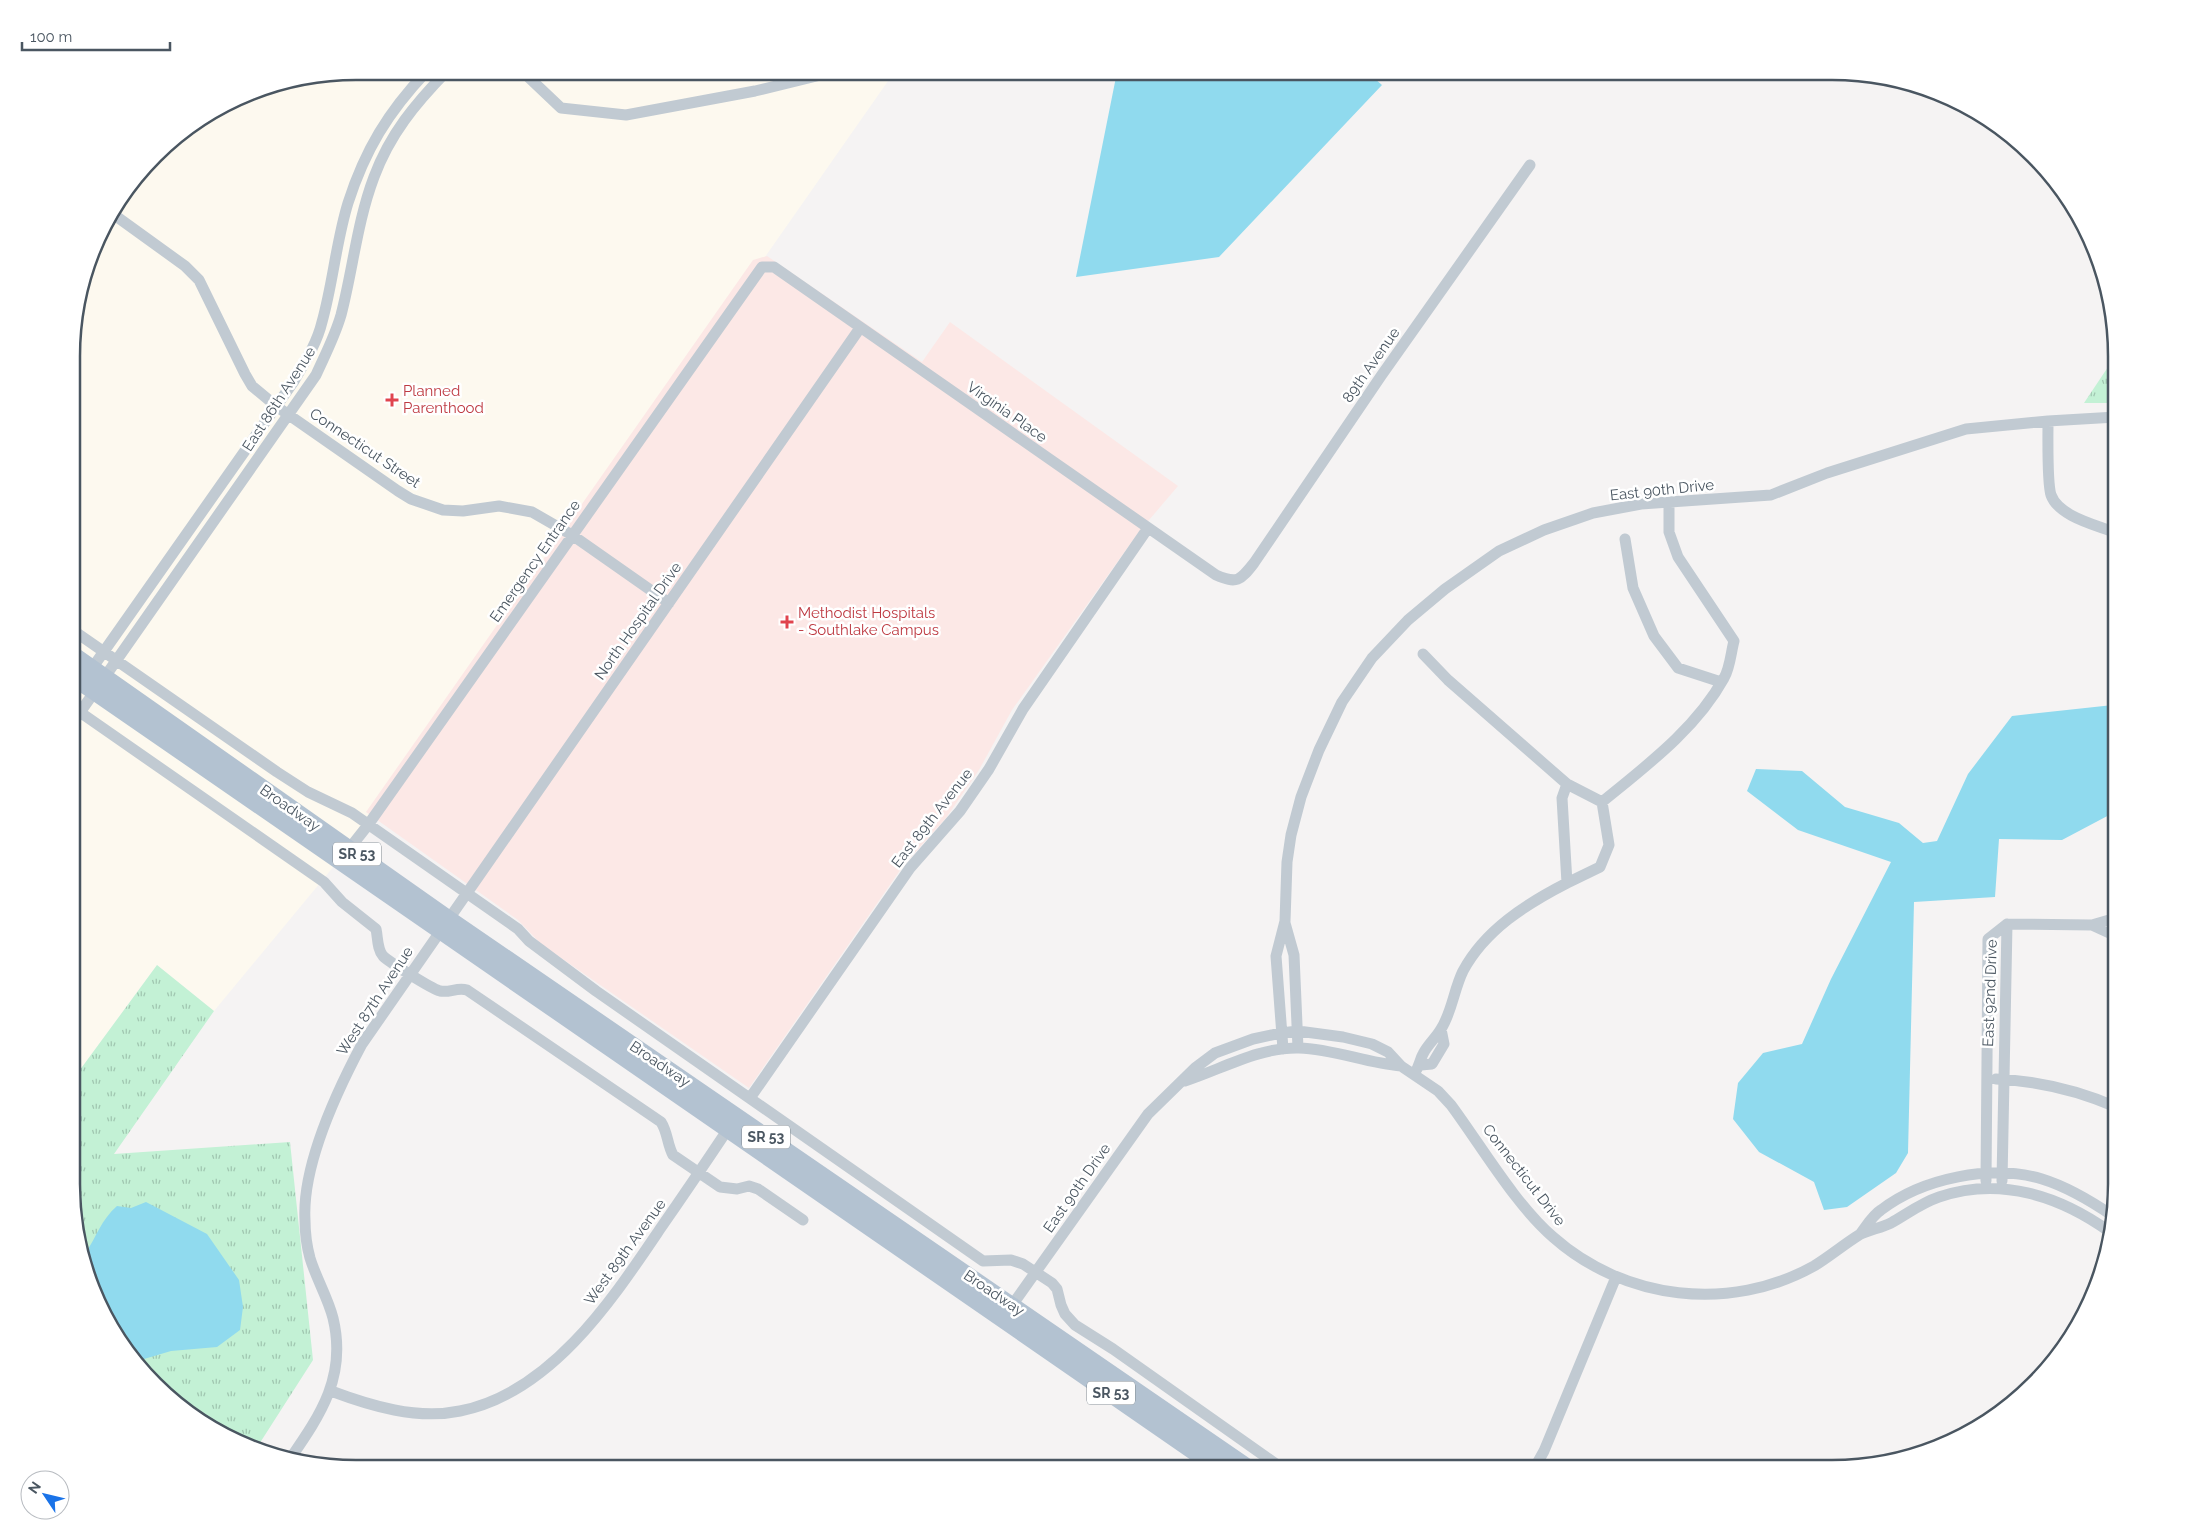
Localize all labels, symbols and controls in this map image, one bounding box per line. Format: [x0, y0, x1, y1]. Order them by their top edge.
scale bar [22, 20, 170, 52]
text: 100 m [30, 28, 72, 46]
street label: 89th Avenue [1339, 324, 1404, 406]
street label: East 86th Avenue [238, 343, 320, 455]
street label: Virginia Place [963, 378, 1051, 446]
place label: Planned Parenthood [403, 382, 484, 417]
marker: Planned Parenthood [385, 393, 399, 407]
street label: Connecticut Street [306, 404, 424, 492]
street label: East 90th Drive [1609, 476, 1715, 504]
street label: Emergency Entrance [486, 496, 584, 626]
street label: North Hospital Drive [591, 559, 685, 683]
place label: Methodist Hospitals - Southlake Campus [798, 604, 939, 639]
marker: Methodist Hospitals - Southlake Campus [780, 615, 794, 629]
street label: East 89th Avenue [888, 765, 976, 871]
street label: Broadway [256, 781, 324, 835]
road number: SR 53 [333, 842, 381, 866]
street label: East 92nd Drive [1979, 939, 2001, 1047]
street label: West 87th Avenue [333, 943, 417, 1059]
street label: Broadway [626, 1037, 694, 1091]
street label: Connecticut Drive [1479, 1121, 1569, 1229]
road number: SR 53 [742, 1126, 790, 1148]
street label: East 90th Drive [1040, 1140, 1115, 1236]
street label: West 89th Avenue [580, 1195, 670, 1309]
street label: Broadway [960, 1266, 1028, 1320]
road number: SR 53 [1087, 1382, 1135, 1405]
north arrow [20, 1470, 70, 1520]
text: N [25, 1479, 44, 1497]

